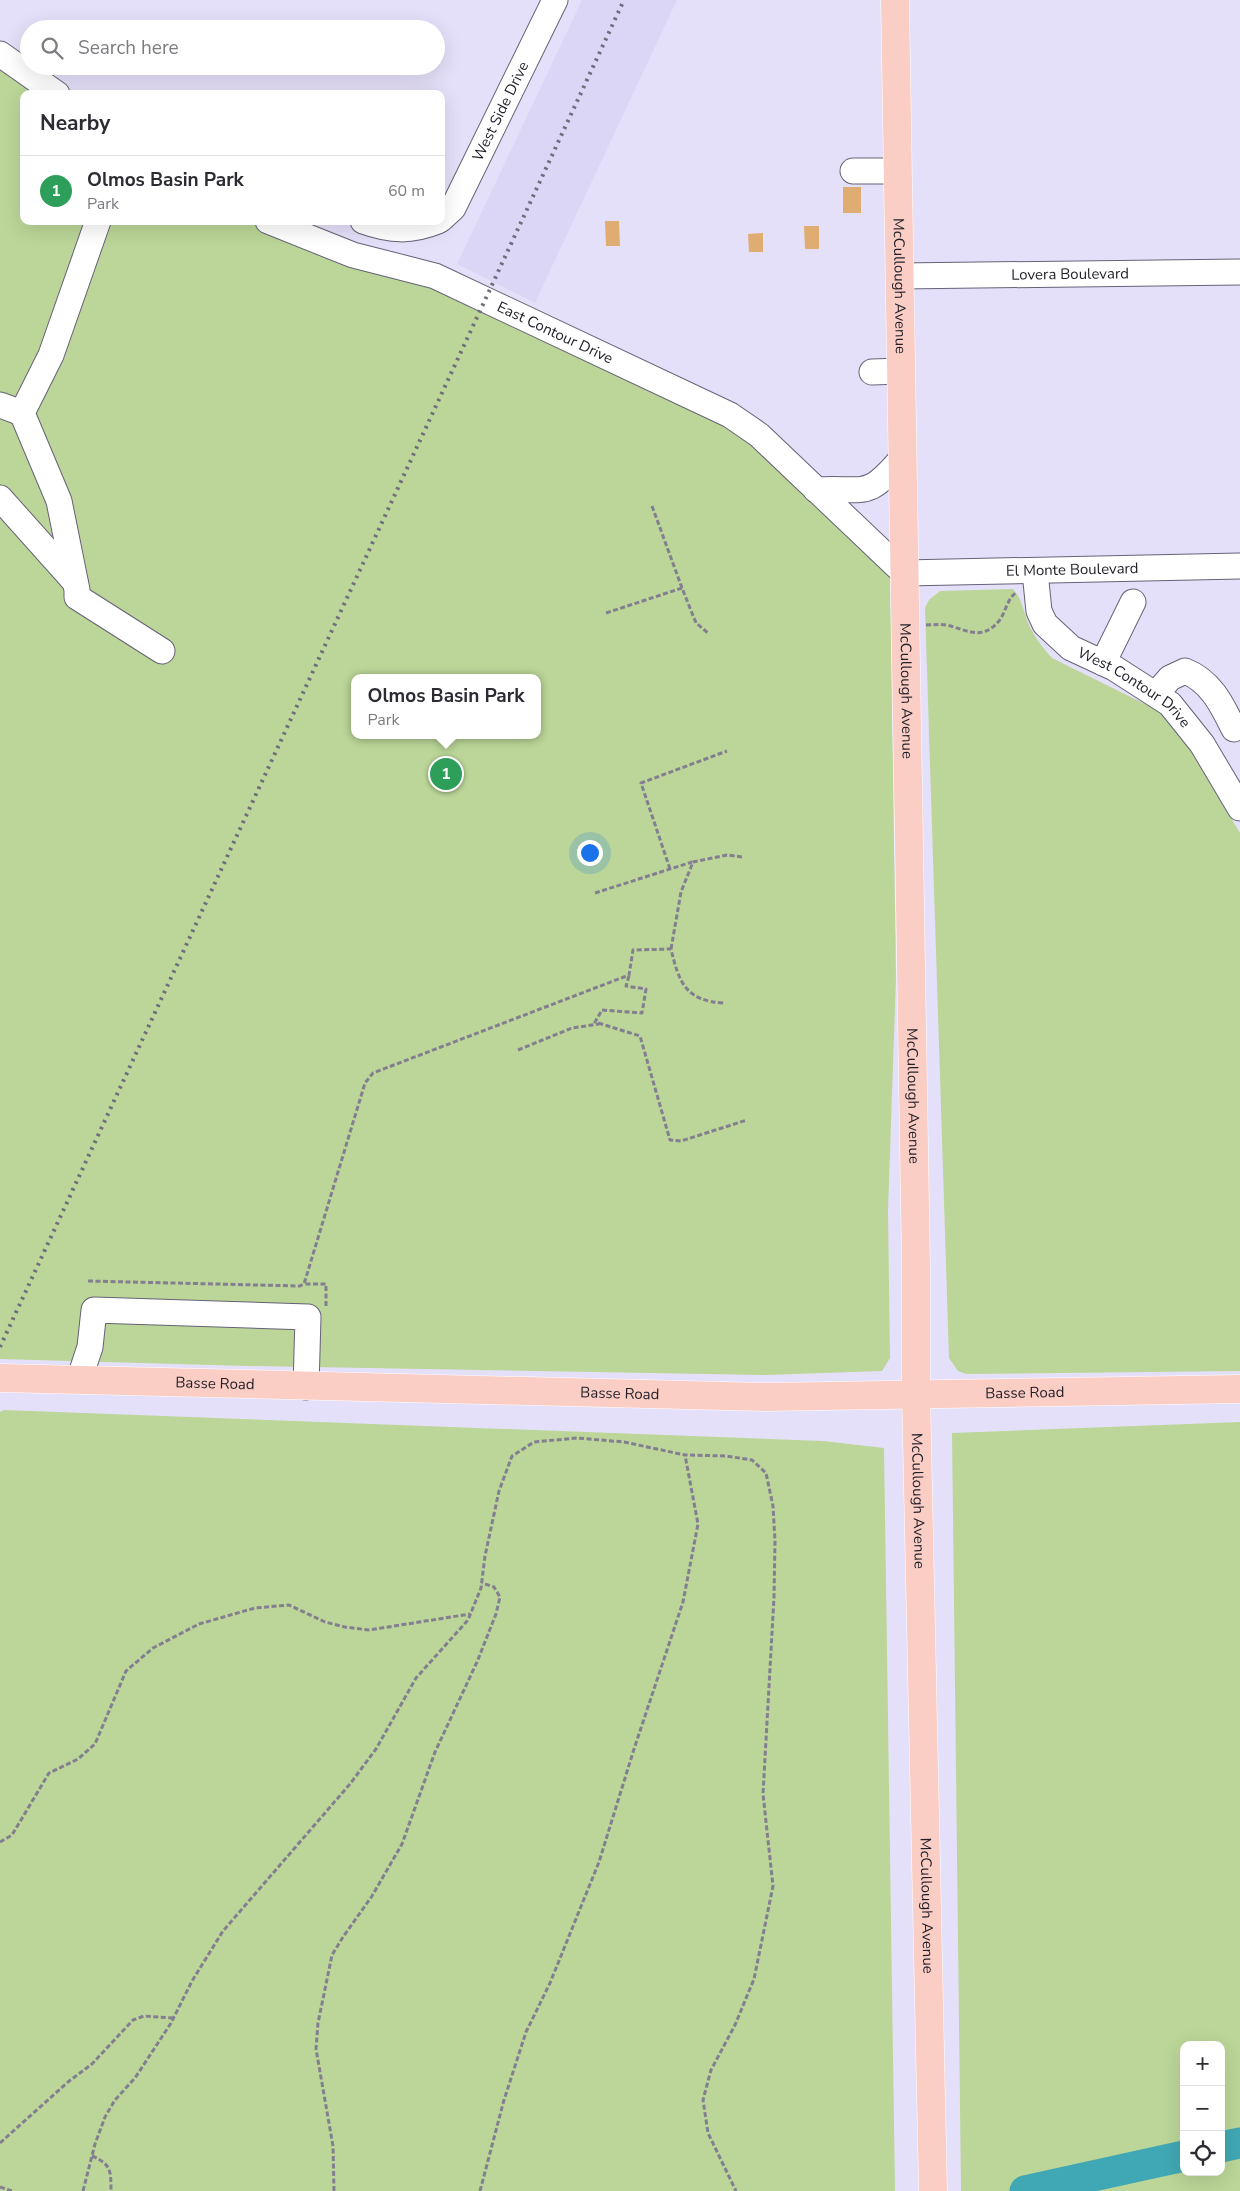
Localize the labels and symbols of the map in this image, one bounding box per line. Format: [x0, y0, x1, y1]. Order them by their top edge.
street label: West Side Drive [467, 58, 533, 165]
street label: McCullough Avenue [889, 218, 911, 354]
street label: Lovera Boulevard [1011, 263, 1129, 285]
street label: East Contour Drive [494, 297, 616, 369]
street label: El Monte Boulevard [1006, 558, 1139, 581]
street label: McCullough Avenue [895, 623, 918, 759]
street label: West Contour Drive [1075, 643, 1195, 732]
pin: 1 [430, 755, 462, 793]
your location [577, 840, 603, 866]
street label: McCullough Avenue [902, 1028, 924, 1164]
street label: Basse Road [175, 1372, 255, 1394]
street label: Basse Road [580, 1382, 660, 1404]
street label: Basse Road [985, 1382, 1065, 1403]
street label: McCullough Avenue [907, 1433, 930, 1569]
street label: McCullough Avenue [915, 1838, 938, 1974]

